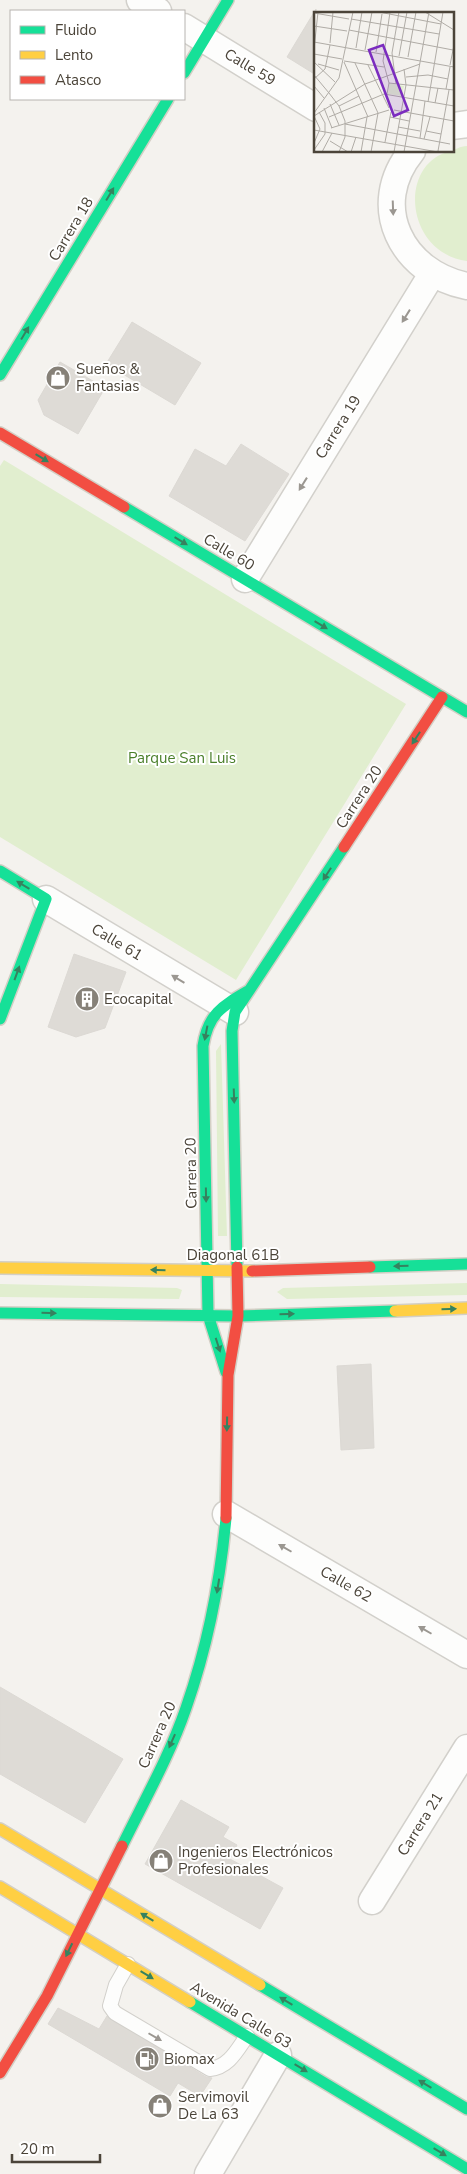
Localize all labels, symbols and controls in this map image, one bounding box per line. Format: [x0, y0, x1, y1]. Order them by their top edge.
legend [10, 10, 185, 100]
inset map [314, 12, 454, 152]
text: Fluido [55, 20, 97, 40]
street label: Calle 59 [221, 44, 279, 90]
text: Lento [55, 45, 93, 65]
text: Atasco [55, 70, 101, 90]
one-way arrow [106, 188, 115, 201]
street label: Carrera 18 [44, 193, 98, 265]
one-way arrow [389, 200, 397, 216]
one-way arrow [402, 309, 411, 322]
one-way arrow [21, 326, 30, 340]
place label: Sueños & Fantasias [76, 359, 141, 396]
shop icon: Sueños & Fantasias [45, 365, 71, 391]
street label: Carrera 19 [311, 391, 365, 463]
one-way arrow [34, 454, 49, 462]
one-way arrow [299, 477, 308, 491]
street label: Calle 60 [200, 529, 258, 575]
one-way arrow [175, 537, 188, 546]
one-way arrow [314, 620, 327, 629]
one-way arrow [411, 731, 420, 745]
park label: Parque San Luis [128, 748, 236, 768]
street label: Carrera 20 [331, 762, 387, 832]
one-way arrow [322, 867, 331, 880]
one-way arrow [17, 880, 30, 890]
street label: Calle 61 [88, 919, 146, 965]
one-way arrow [14, 966, 21, 981]
one-way arrow [172, 974, 185, 983]
building icon: Ecocapital [74, 986, 100, 1012]
place label: Ecocapital [104, 989, 173, 1009]
one-way arrow [201, 1026, 209, 1042]
one-way arrow [230, 1088, 238, 1104]
street label: Carrera 20 [180, 1137, 202, 1209]
one-way arrow [202, 1188, 210, 1204]
street label: Diagonal 61B [187, 1245, 279, 1265]
one-way arrow [393, 1263, 409, 1271]
one-way arrow [150, 1266, 166, 1274]
one-way arrow [441, 1305, 457, 1313]
one-way arrow [41, 1309, 57, 1317]
one-way arrow [279, 1310, 295, 1318]
one-way arrow [215, 1338, 222, 1353]
one-way arrow [223, 1416, 231, 1432]
one-way arrow [278, 1544, 291, 1553]
street label: Calle 62 [317, 1561, 375, 1607]
one-way arrow [214, 1579, 222, 1595]
one-way arrow [418, 1626, 431, 1635]
street label: Carrera 20 [133, 1698, 181, 1772]
one-way arrow [167, 1734, 175, 1748]
street label: Carrera 21 [393, 1788, 447, 1860]
place label: Ingenieros Electrónicos Profesionales [178, 1842, 333, 1879]
shop icon: Ingenieros Electrónicos Profesionales [148, 1848, 174, 1874]
one-way arrow [140, 1912, 153, 1921]
one-way arrow [65, 1943, 73, 1957]
one-way arrow [140, 1971, 153, 1980]
street label: Avenida Calle 63 [187, 1977, 295, 2053]
one-way arrow [279, 1996, 292, 2005]
one-way arrow [148, 2032, 161, 2041]
fuel station icon: Biomax [134, 2046, 160, 2072]
place label: Biomax [164, 2049, 215, 2069]
one-way arrow [294, 2064, 307, 2073]
one-way arrow [419, 2080, 432, 2089]
place label: Servimovil De La 63 [178, 2087, 250, 2124]
shop icon: Servimovil De La 63 [147, 2093, 173, 2119]
scale bar [12, 2132, 100, 2164]
text: 20 m [20, 2139, 55, 2159]
one-way arrow [433, 2148, 446, 2157]

